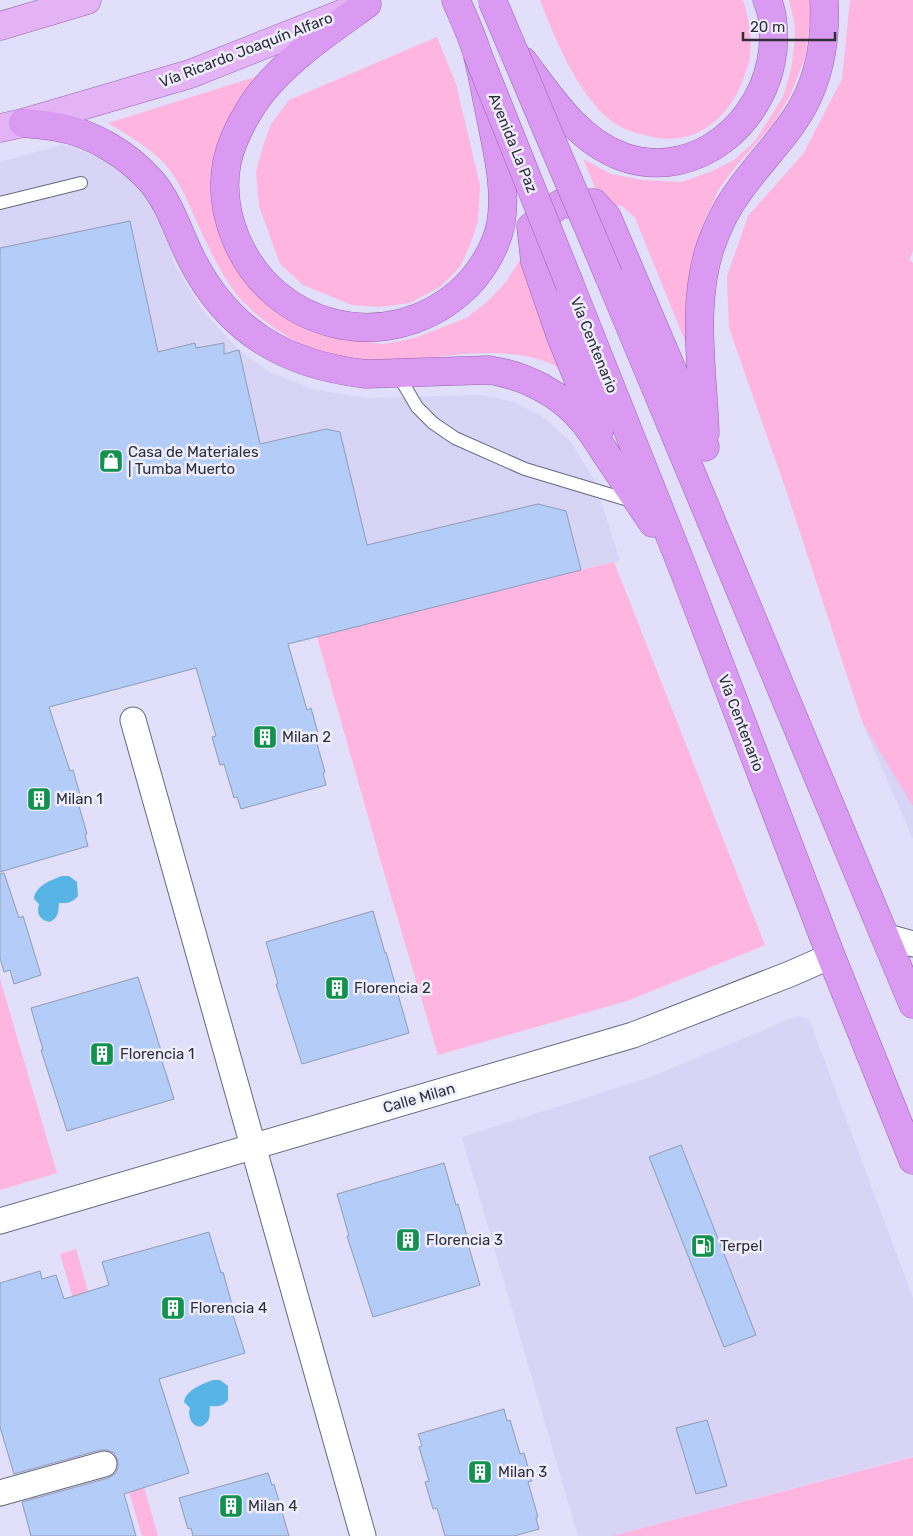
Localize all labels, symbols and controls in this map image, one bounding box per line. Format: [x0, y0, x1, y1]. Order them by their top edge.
street label: Vía Ricardo Joaquín Alfaro [157, 9, 335, 91]
scale bar [743, 10, 836, 42]
text: 20 m [750, 18, 785, 36]
street label: Avenida La Paz [485, 91, 541, 196]
street label: Vía Centenario [566, 294, 622, 396]
place label: Casa de Materiales | Tumba Muerto [128, 443, 259, 478]
shop icon: Casa de Materiales | Tumba Muerto [98, 448, 124, 474]
street label: Vía Centenario [714, 672, 768, 774]
building icon: Milan 2 [252, 724, 278, 750]
place label: Milan 2 [282, 728, 331, 746]
building icon: Milan 1 [26, 786, 52, 812]
place label: Milan 1 [56, 790, 103, 808]
building icon: Florencia 2 [324, 975, 350, 1001]
place label: Florencia 2 [354, 979, 431, 997]
building icon: Florencia 1 [89, 1041, 115, 1067]
place label: Florencia 1 [120, 1045, 194, 1063]
street label: Calle Milan [381, 1079, 457, 1117]
building icon: Florencia 3 [395, 1227, 421, 1253]
place label: Florencia 3 [426, 1231, 503, 1249]
fuel station icon: Terpel [690, 1233, 716, 1259]
place label: Terpel [720, 1237, 762, 1255]
building icon: Florencia 4 [160, 1295, 186, 1321]
place label: Florencia 4 [190, 1299, 267, 1317]
building icon: Milan 3 [467, 1459, 493, 1485]
place label: Milan 3 [498, 1463, 547, 1481]
building icon: Milan 4 [218, 1493, 244, 1519]
place label: Milan 4 [248, 1497, 298, 1515]

